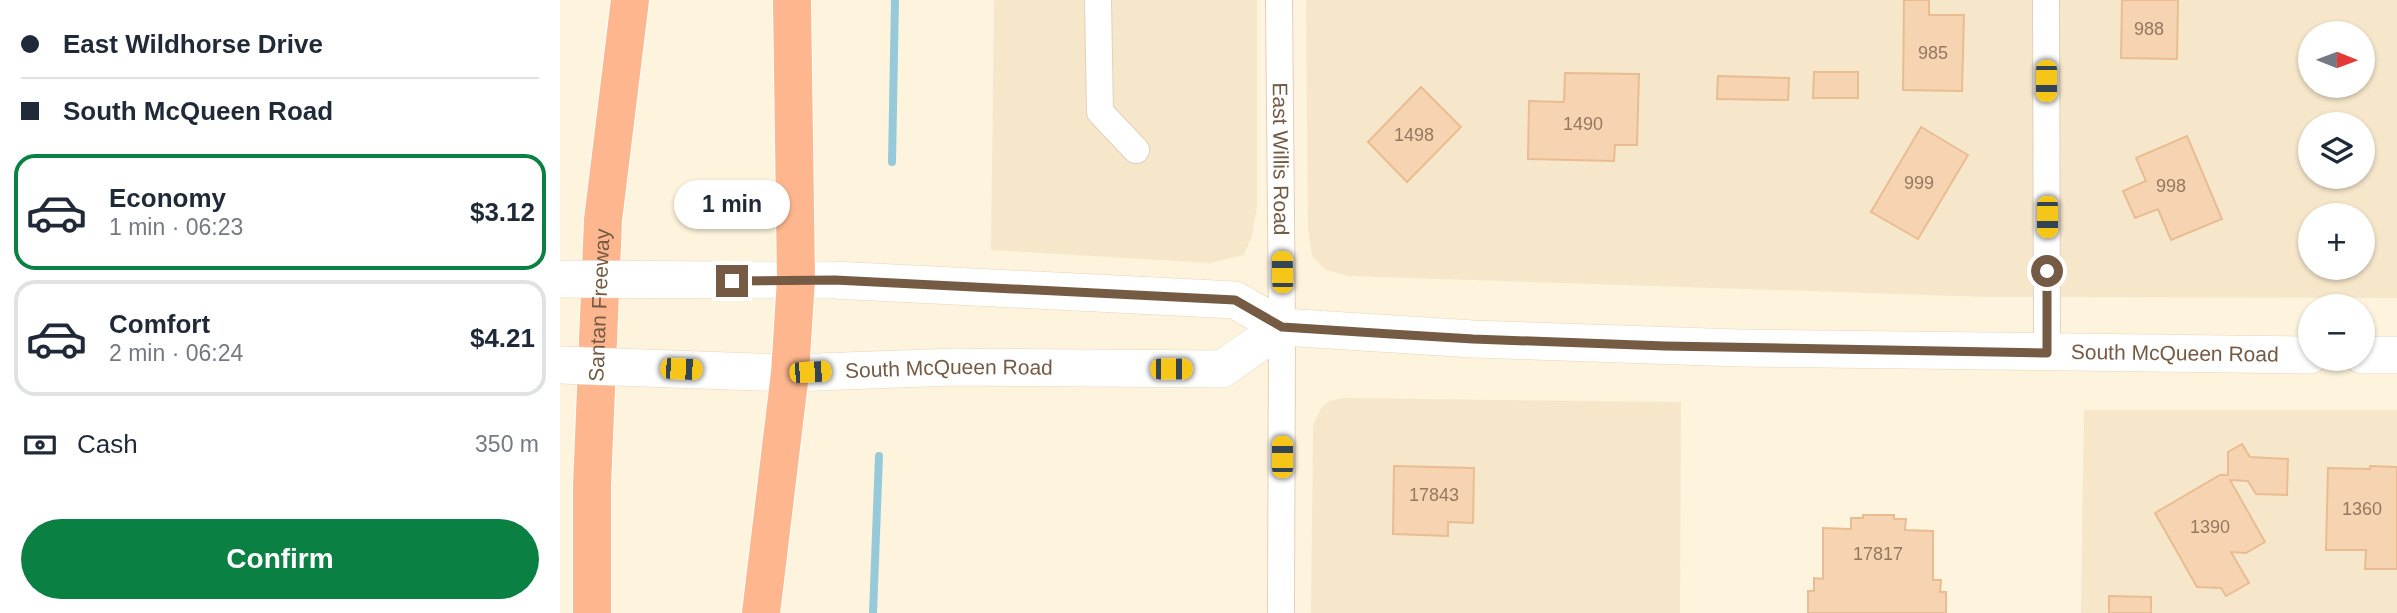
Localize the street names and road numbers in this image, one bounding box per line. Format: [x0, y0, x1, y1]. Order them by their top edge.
street label: East Willis Road [1269, 82, 1293, 236]
street label: Santan Freeway [584, 228, 614, 382]
street label: South McQueen Road [2071, 340, 2279, 366]
street label: South McQueen Road [845, 355, 1053, 382]

